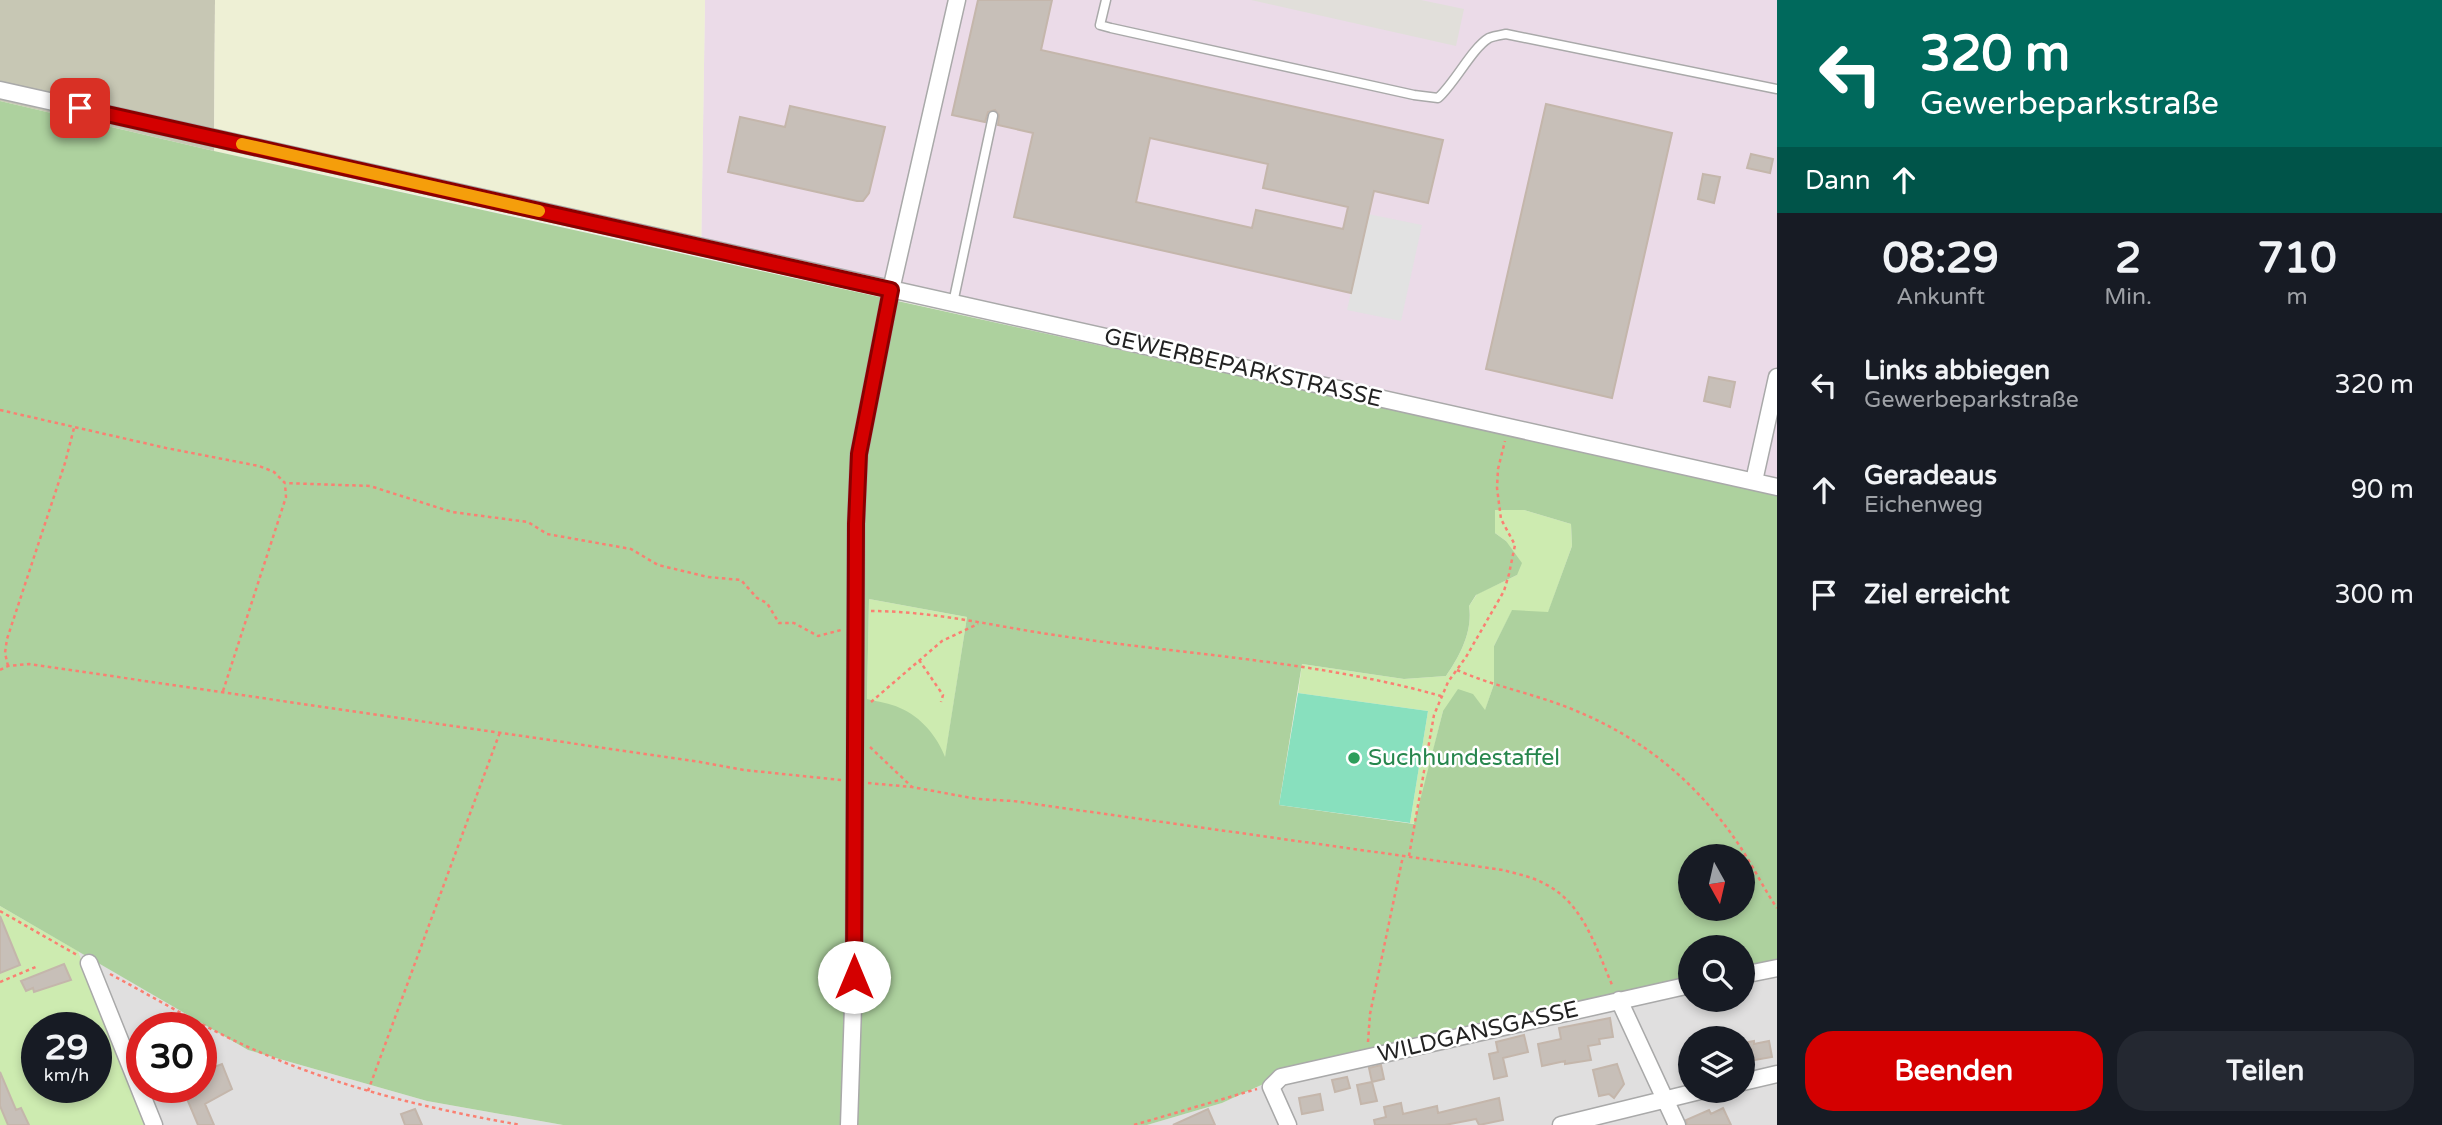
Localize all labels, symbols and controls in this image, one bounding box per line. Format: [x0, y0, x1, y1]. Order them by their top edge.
text: 320 m [1920, 25, 2070, 84]
icon: left [1805, 28, 1896, 119]
pin [50, 78, 110, 138]
text: Gewerbeparkstraße [1920, 85, 2219, 123]
icon: arrive [61, 89, 99, 127]
icon: ahead [1885, 161, 1923, 199]
text: Dann [1805, 165, 1871, 196]
text: 08:29 [1882, 233, 1999, 284]
text: 2 [2115, 233, 2141, 284]
text: 710 [2257, 233, 2337, 284]
text: Ankunft [1896, 283, 1985, 311]
text: Min. [2104, 283, 2152, 311]
text: m [2286, 283, 2308, 311]
street label: GEWERBEPARKSTRASSE [1101, 322, 1385, 414]
text: Links abbiegen [1864, 355, 2050, 386]
icon: left [1805, 366, 1843, 404]
text: 320 m [2334, 369, 2414, 400]
text: Gewerbeparkstraße [1864, 386, 2079, 414]
text: Geradeaus [1864, 460, 1997, 491]
icon: ahead [1805, 471, 1843, 509]
text: 90 m [2351, 474, 2414, 505]
text: Eichenweg [1864, 491, 1983, 519]
icon: arrive [1805, 576, 1843, 614]
text: Ziel erreicht [1864, 579, 2010, 610]
text: 300 m [2334, 579, 2414, 610]
place label: Suchhundestaffel [1368, 744, 1560, 772]
marker: Suchhundestaffel [1346, 750, 1362, 766]
north arrow [1678, 844, 1755, 920]
map controls [1678, 844, 1755, 1103]
button: search [1678, 935, 1755, 1012]
position arrow [817, 940, 891, 1014]
street label: WILDGANSGASSE [1375, 995, 1581, 1069]
speed limit sign: 30 [126, 1012, 217, 1103]
button: layers [1678, 1026, 1755, 1103]
text: 29 [45, 1027, 88, 1069]
button: Beenden [1805, 1031, 2103, 1111]
button: Teilen [2117, 1031, 2414, 1111]
text: km/h [44, 1064, 89, 1086]

